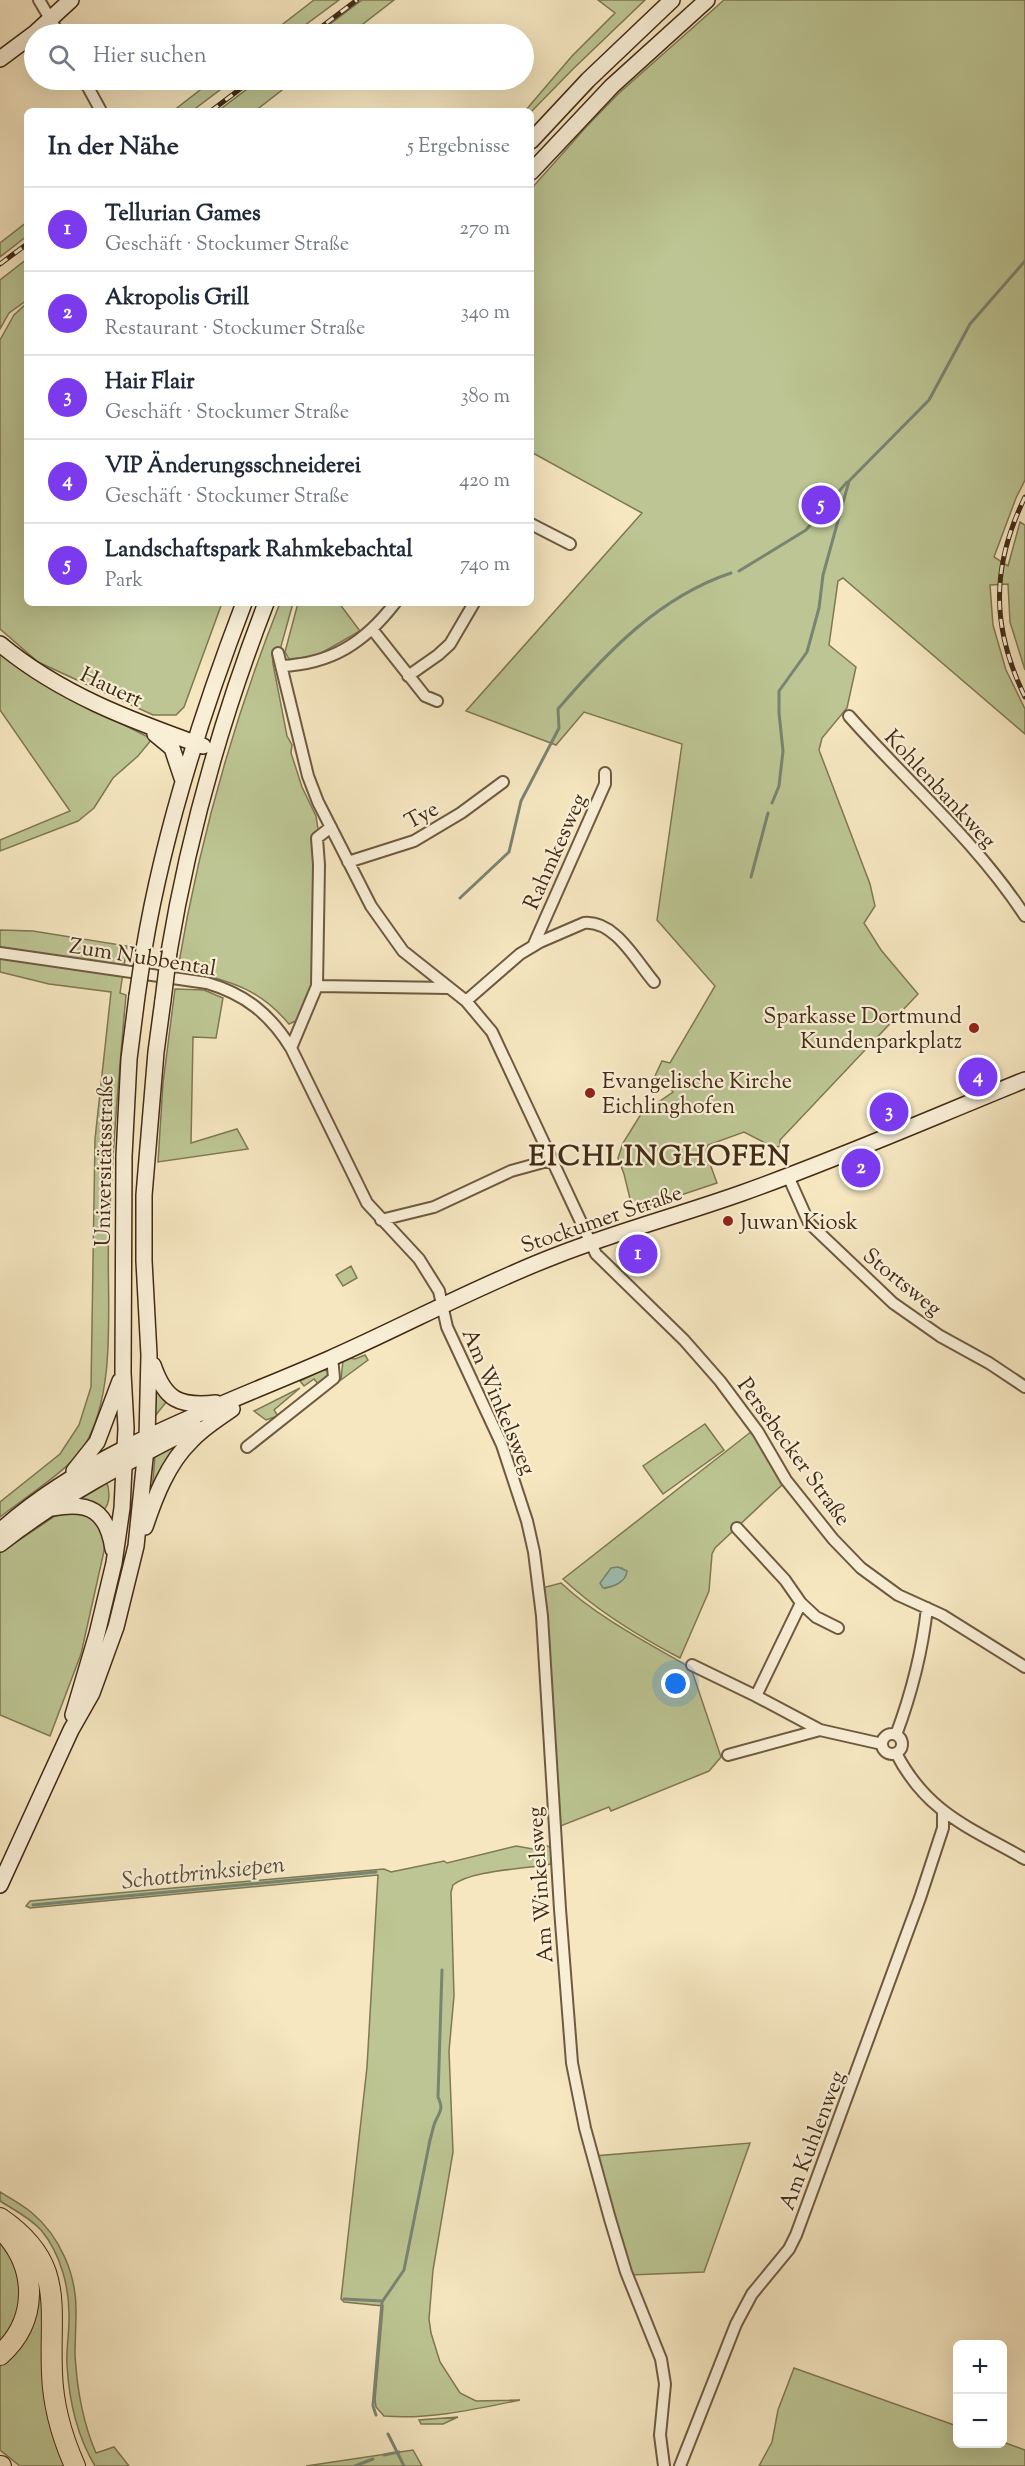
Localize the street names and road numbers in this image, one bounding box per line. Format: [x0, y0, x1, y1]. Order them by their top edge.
street label: Hauert [74, 660, 148, 717]
street label: Kohlenbankweg [875, 723, 1003, 857]
street label: Rahmkesweg [517, 789, 597, 916]
street label: Tye [400, 794, 445, 839]
street label: Zum Nubbental [67, 932, 218, 986]
street label: Universitätsstraße [89, 1075, 123, 1247]
street label: Stockumer Straße [517, 1178, 687, 1263]
street label: Stortsweg [855, 1241, 948, 1325]
street label: Am Winkelsweg [452, 1324, 543, 1481]
street label: Persebecker Straße [728, 1372, 857, 1534]
street label: Am Winkelsweg [521, 1805, 563, 1964]
street label: Am Kuhlenweg [773, 2067, 855, 2215]

